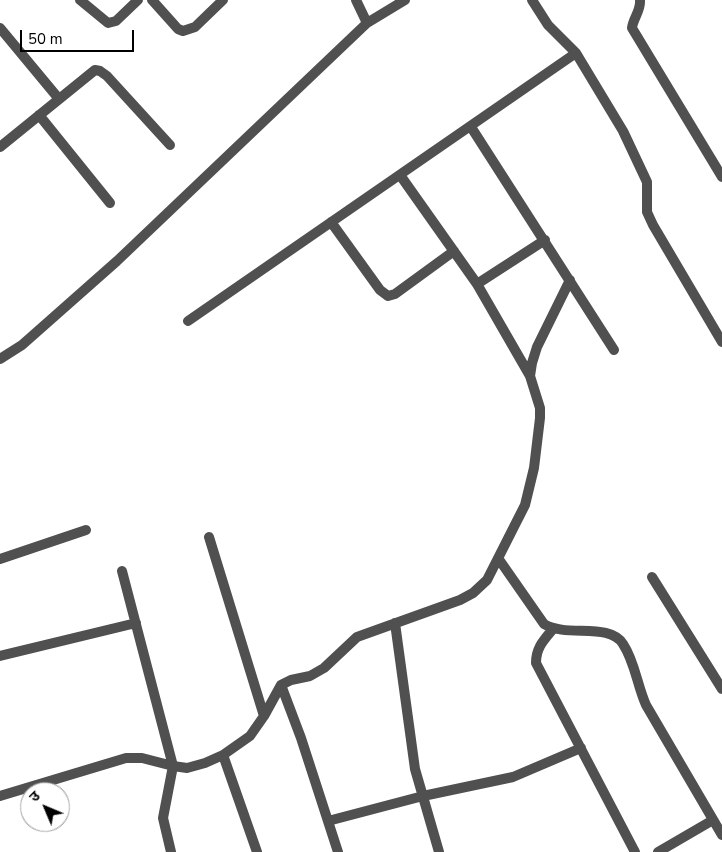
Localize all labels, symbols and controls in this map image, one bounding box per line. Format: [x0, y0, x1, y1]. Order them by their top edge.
scale bar [22, 20, 136, 52]
text: 50 m [28, 29, 63, 49]
north arrow [20, 782, 70, 832]
text: उ [25, 787, 44, 806]

